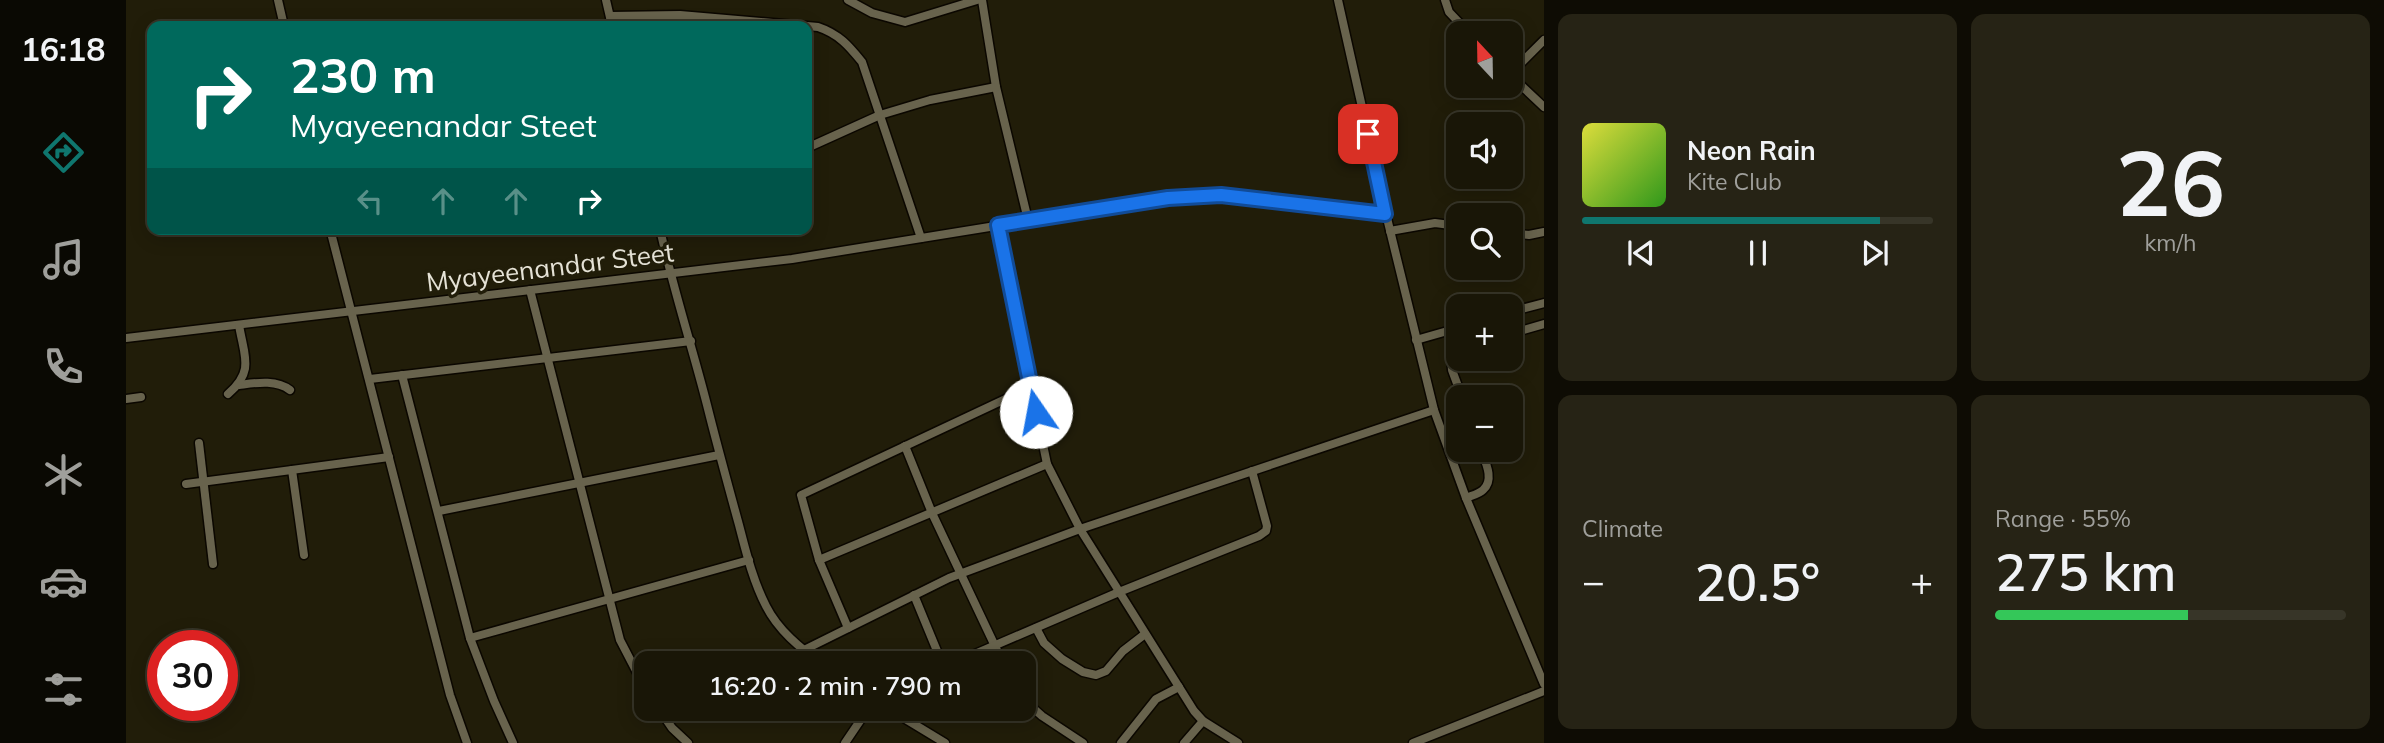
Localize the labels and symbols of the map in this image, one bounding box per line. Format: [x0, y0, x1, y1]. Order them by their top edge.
north arrow [1446, 21, 1522, 98]
pin [1338, 104, 1398, 164]
street label: Myayeenandar Steet [424, 235, 676, 299]
position arrow [999, 375, 1073, 449]
speed limit sign: 30 [147, 630, 238, 721]

